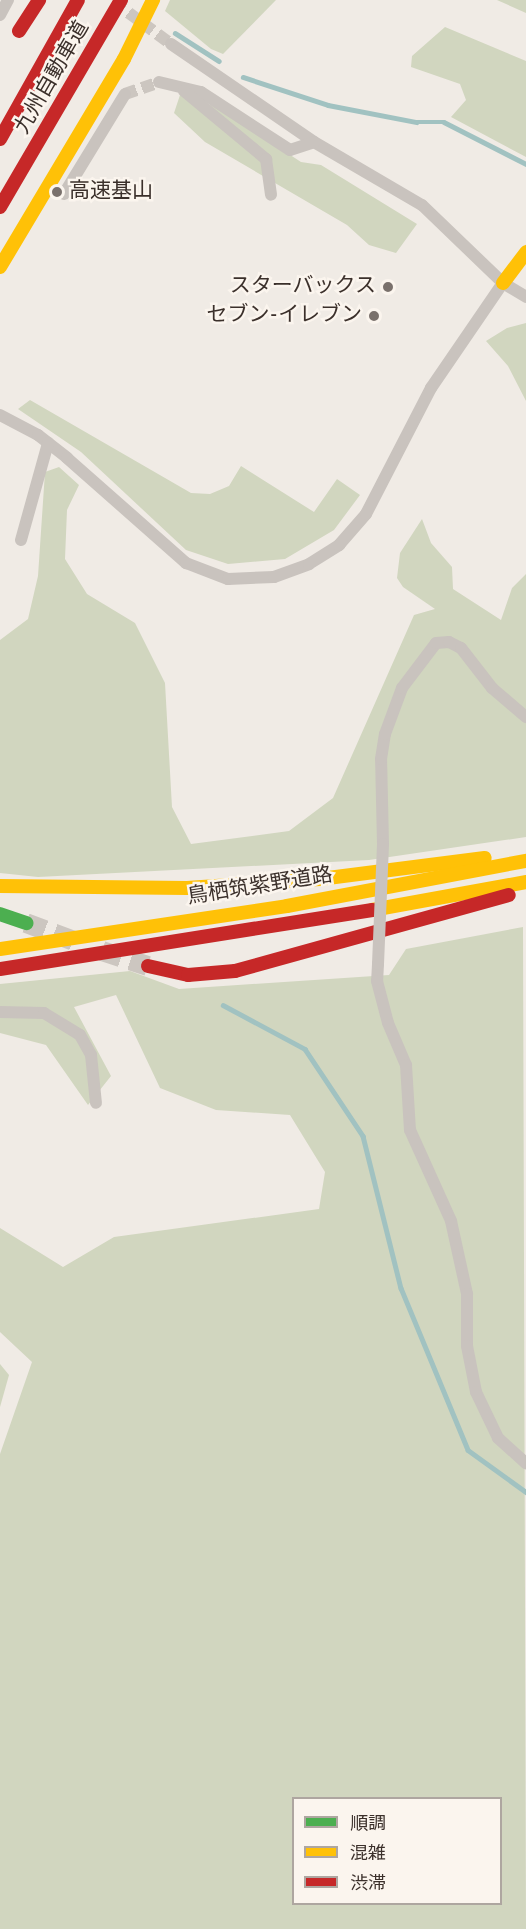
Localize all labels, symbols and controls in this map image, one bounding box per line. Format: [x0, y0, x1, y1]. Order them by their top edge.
street label: 九州自動車道 [11, 17, 95, 139]
place label: 高速基山 [69, 179, 153, 205]
marker: 高速基山 [50, 185, 64, 199]
place label: スターバックス [229, 274, 376, 300]
marker: スターバックス [381, 280, 395, 294]
place label: セブン-イレブン [207, 303, 362, 329]
marker: セブン-イレブン [367, 309, 381, 323]
street label: 鳥栖筑紫野道路 [185, 863, 335, 911]
legend [292, 1797, 502, 1905]
text: 順調 [350, 1813, 386, 1836]
text: 混雑 [350, 1843, 386, 1866]
text: 渋滞 [350, 1873, 386, 1896]

